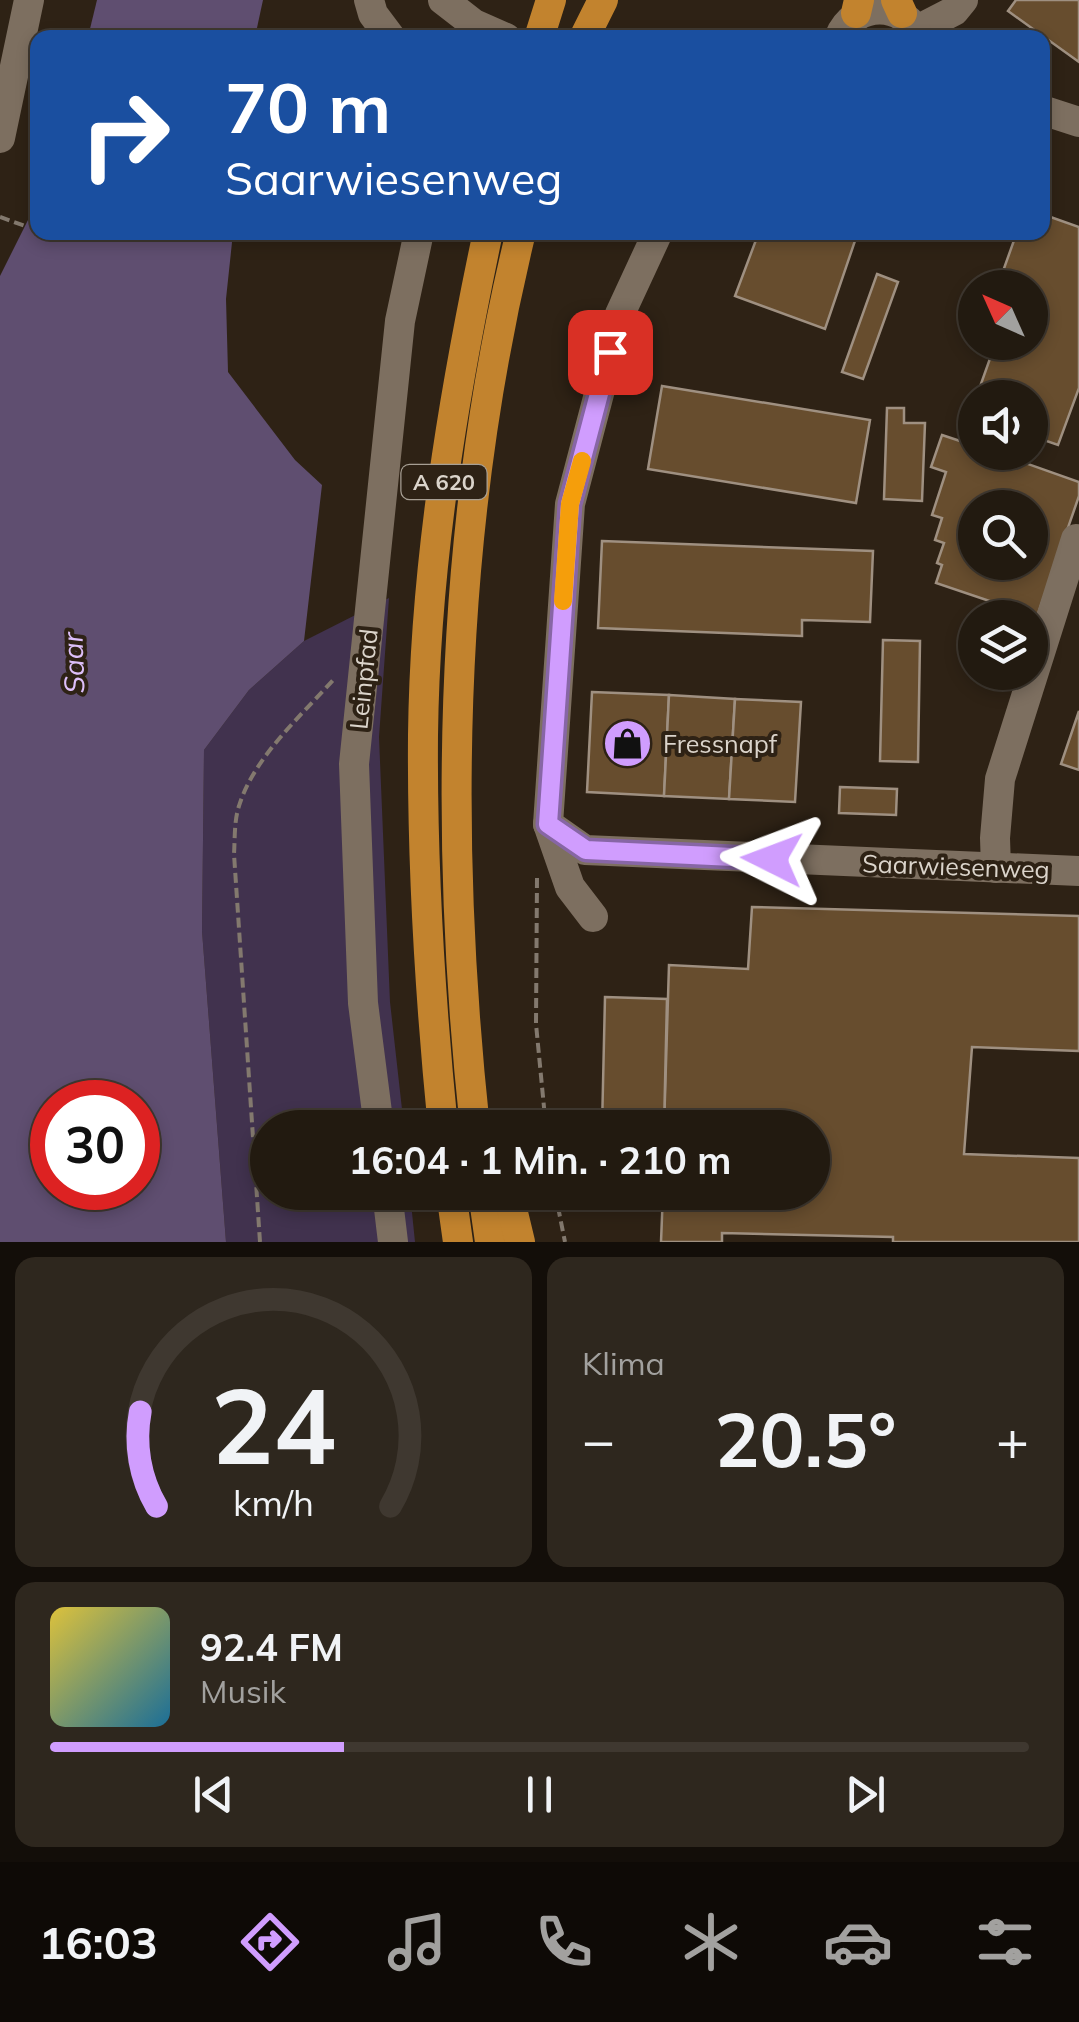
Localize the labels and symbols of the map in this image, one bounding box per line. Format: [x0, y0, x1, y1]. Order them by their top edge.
north arrow [958, 270, 1048, 360]
pin [568, 310, 653, 395]
road number: A 620 [402, 465, 486, 499]
street label: Leinpfad [342, 627, 384, 731]
water label: Saar [54, 630, 92, 694]
shop icon: Fressnapf [602, 717, 654, 769]
place label: Fressnapf [663, 728, 778, 759]
position arrow [720, 807, 824, 911]
street label: Saarwiesenweg [862, 847, 1050, 885]
speed limit sign: 30 [30, 1080, 160, 1210]

